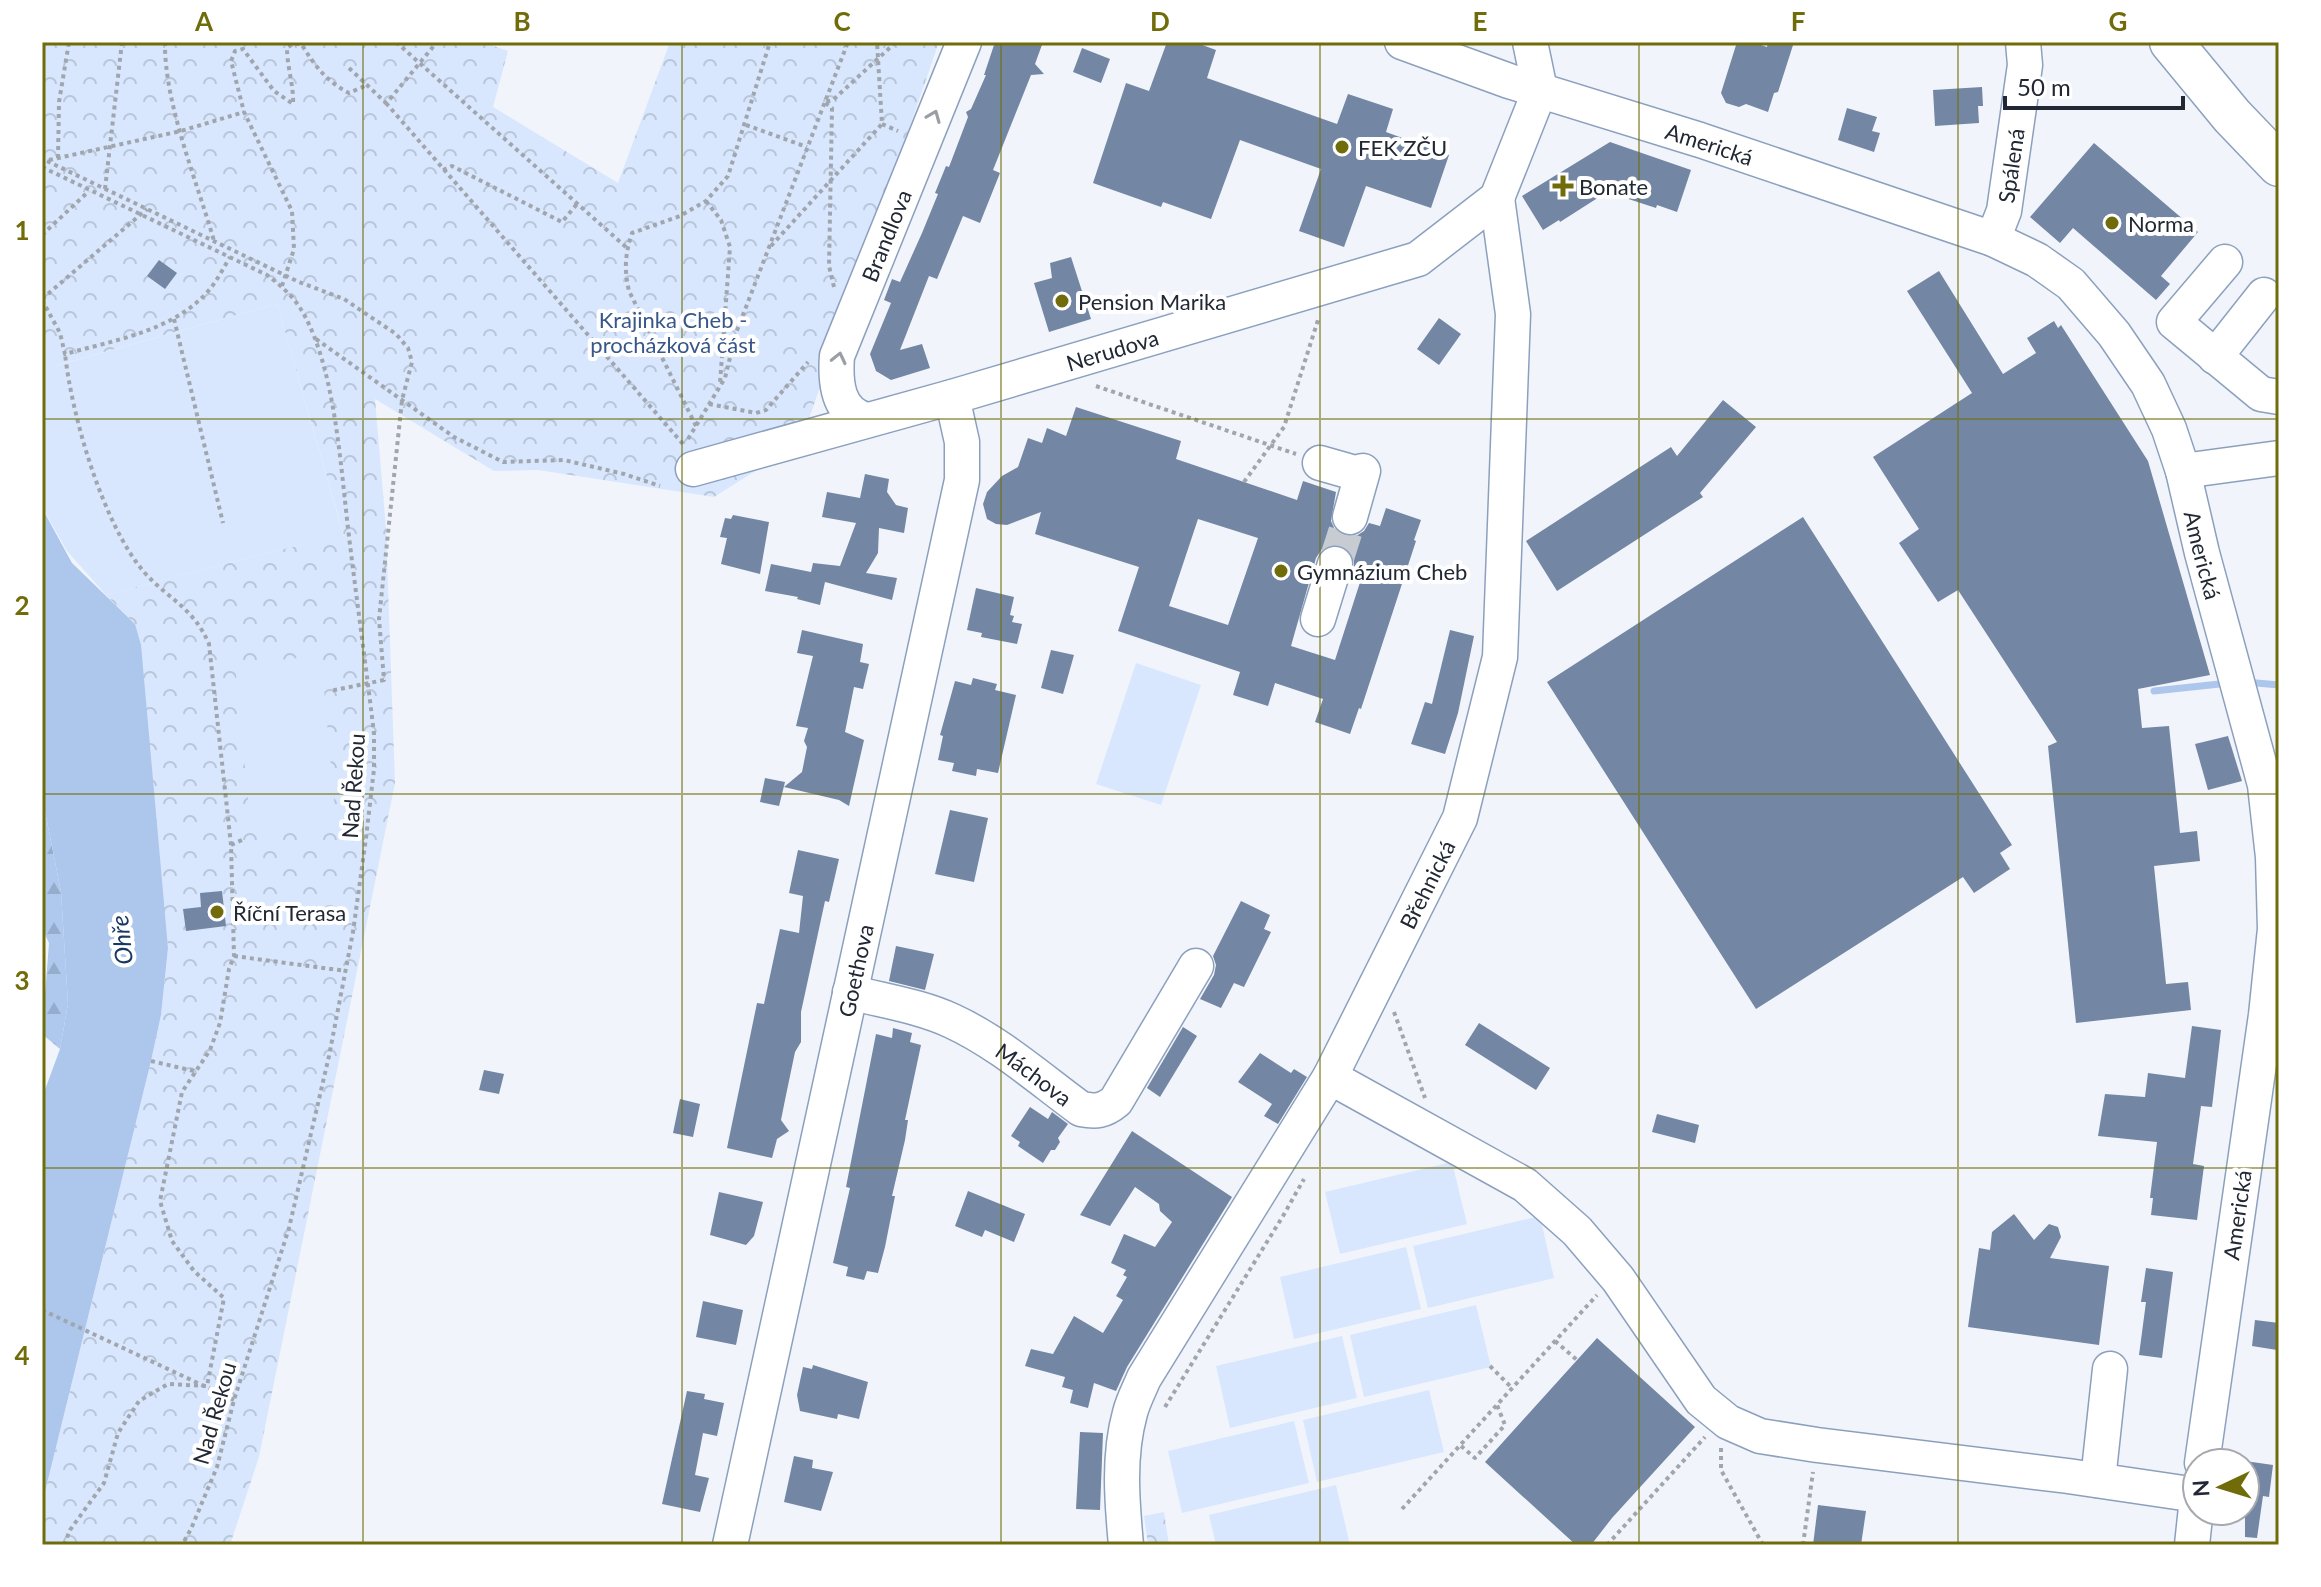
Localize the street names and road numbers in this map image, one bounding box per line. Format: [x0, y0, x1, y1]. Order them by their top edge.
street label: Americká [1663, 117, 1757, 171]
street label: Spálená [1992, 126, 2029, 205]
street label: Brandlova [855, 185, 916, 285]
street label: Nerudova [1063, 323, 1162, 376]
street label: Americká [2179, 508, 2227, 602]
street label: Nad Řekou [336, 733, 370, 839]
street label: Břehnická [1393, 835, 1460, 933]
street label: Goethova [832, 921, 878, 1019]
street label: Máchova [991, 1037, 1078, 1111]
street label: Americká [2217, 1168, 2257, 1262]
street label: Nad Řekou [187, 1359, 241, 1467]

